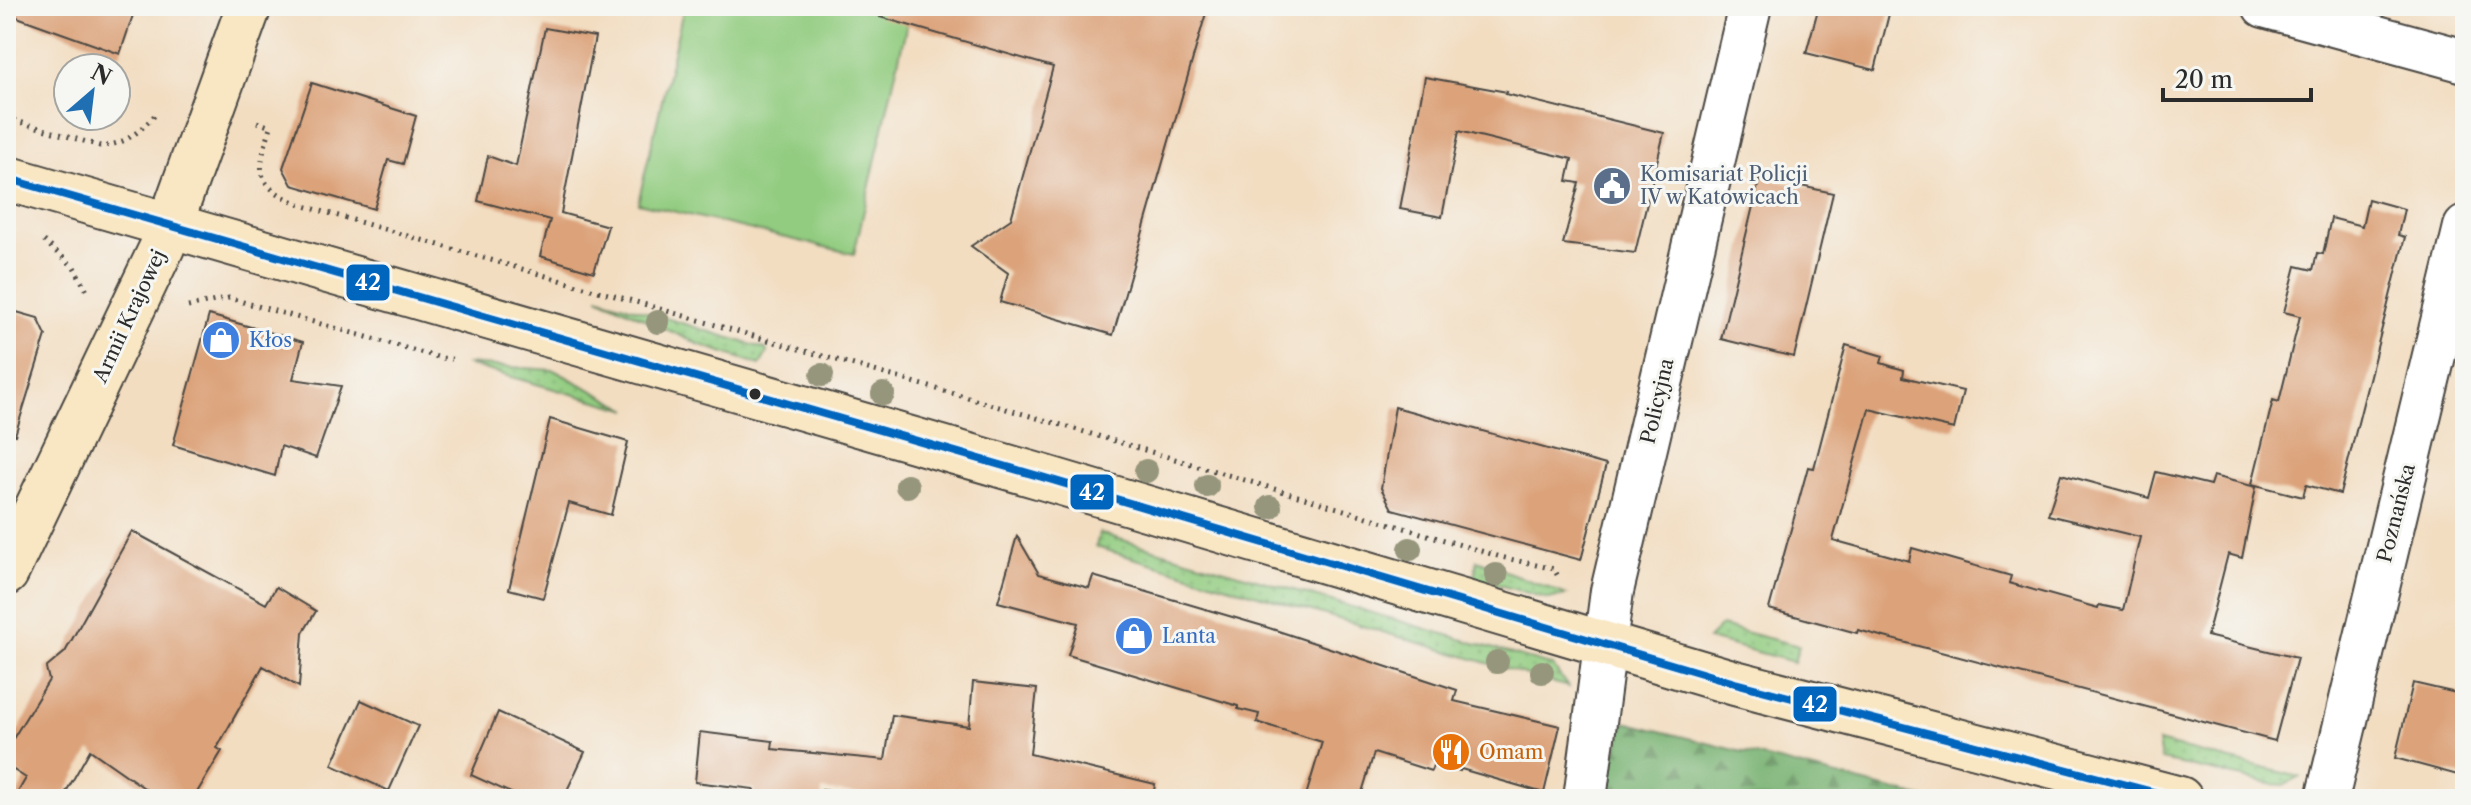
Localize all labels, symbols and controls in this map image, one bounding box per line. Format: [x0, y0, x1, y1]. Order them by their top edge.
north arrow [52, 52, 132, 132]
scale bar [2163, 52, 2311, 102]
text: N [86, 58, 116, 91]
text: 20 m [2175, 65, 2233, 94]
place label: Komisariat Policji IV w Katowicach [1640, 162, 1808, 209]
public building icon: Komisariat Policji IV w Katowicach [1591, 165, 1633, 207]
street label: Armii Krajowej [87, 246, 170, 387]
line badge: 42 [345, 263, 391, 302]
text: 42 [355, 269, 381, 296]
shop icon: Kłos [200, 319, 242, 361]
place label: Kłos [249, 328, 292, 352]
street label: Policyjna [1636, 355, 1679, 446]
unlabelled marker [747, 386, 763, 402]
street label: Poznańska [2372, 461, 2420, 565]
line badge: 42 [1069, 473, 1115, 511]
text: 42 [1079, 479, 1105, 506]
shop icon: Lanta [1113, 615, 1155, 657]
place label: Lanta [1162, 624, 1216, 648]
line badge: 42 [1792, 685, 1838, 723]
text: 42 [1802, 691, 1828, 718]
restaurant icon: Omam [1430, 731, 1472, 773]
place label: Omam [1479, 740, 1544, 764]

